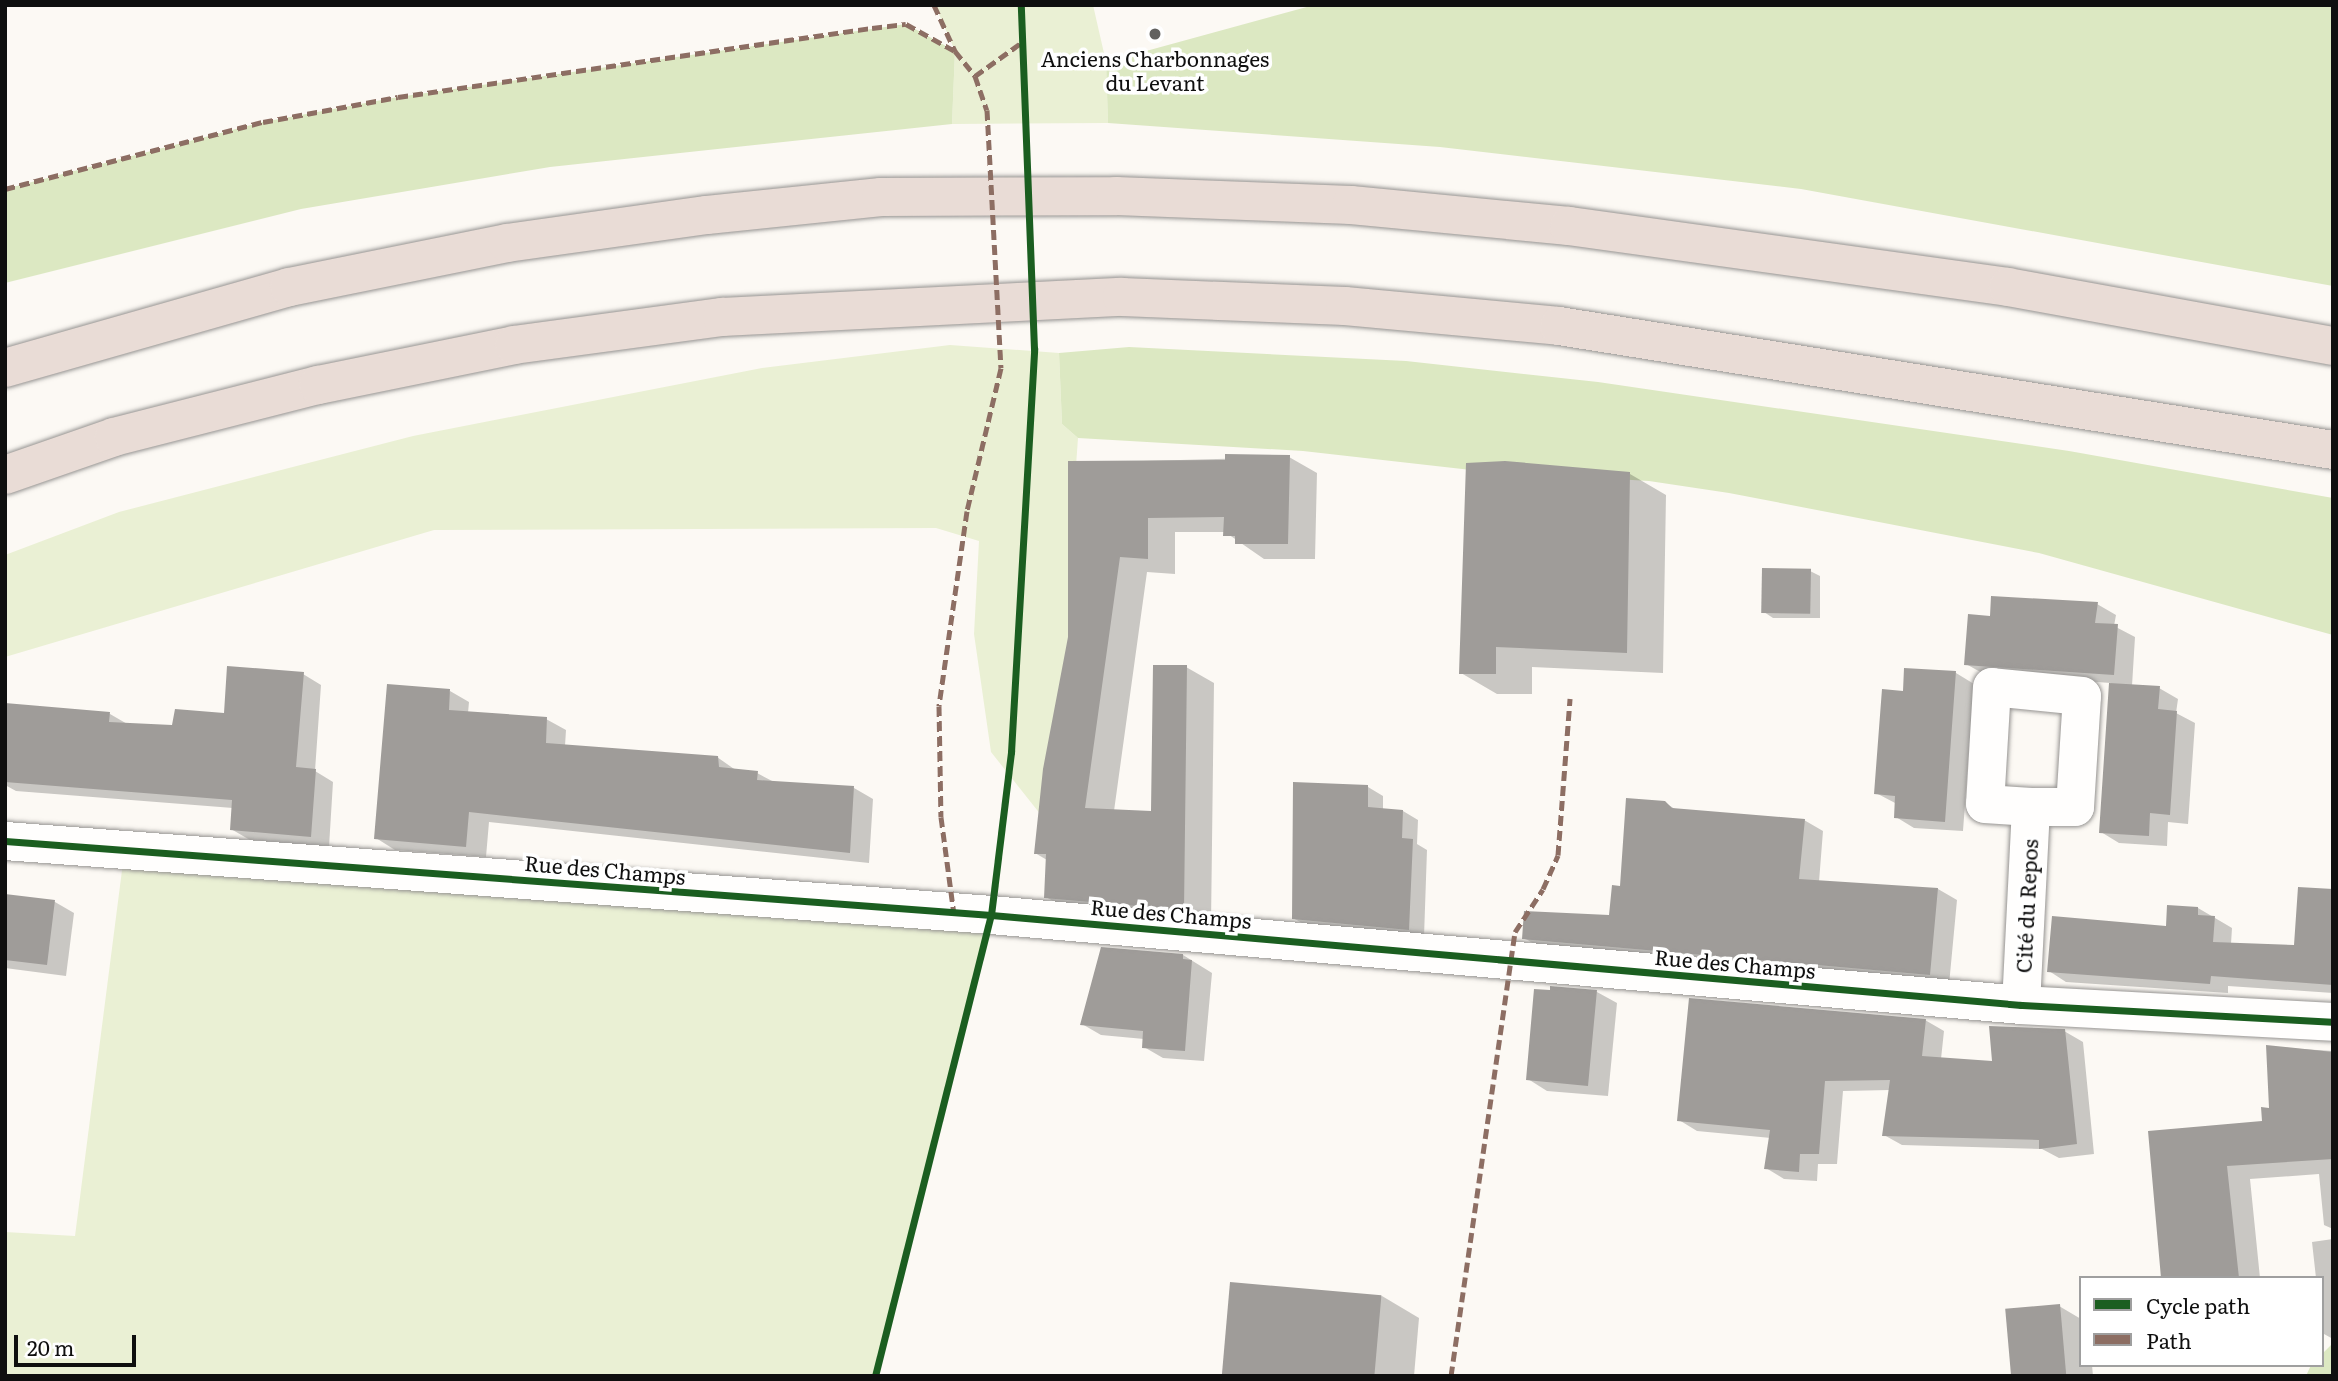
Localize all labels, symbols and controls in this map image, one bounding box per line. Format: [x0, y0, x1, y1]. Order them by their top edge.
marker: Anciens Charbonnages du Levant [1147, 26, 1163, 42]
place label: Anciens Charbonnages du Levant [1041, 45, 1269, 95]
street label: Cité du Repos [2010, 838, 2042, 974]
street label: Rue des Champs [524, 849, 686, 889]
street label: Rue des Champs [1090, 893, 1252, 933]
street label: Rue des Champs [1654, 943, 1816, 983]
legend [2079, 1276, 2324, 1367]
text: Cycle path [2146, 1289, 2250, 1320]
scale bar [18, 1322, 140, 1366]
text: Path [2146, 1324, 2192, 1355]
text: 20 m [27, 1331, 74, 1362]

